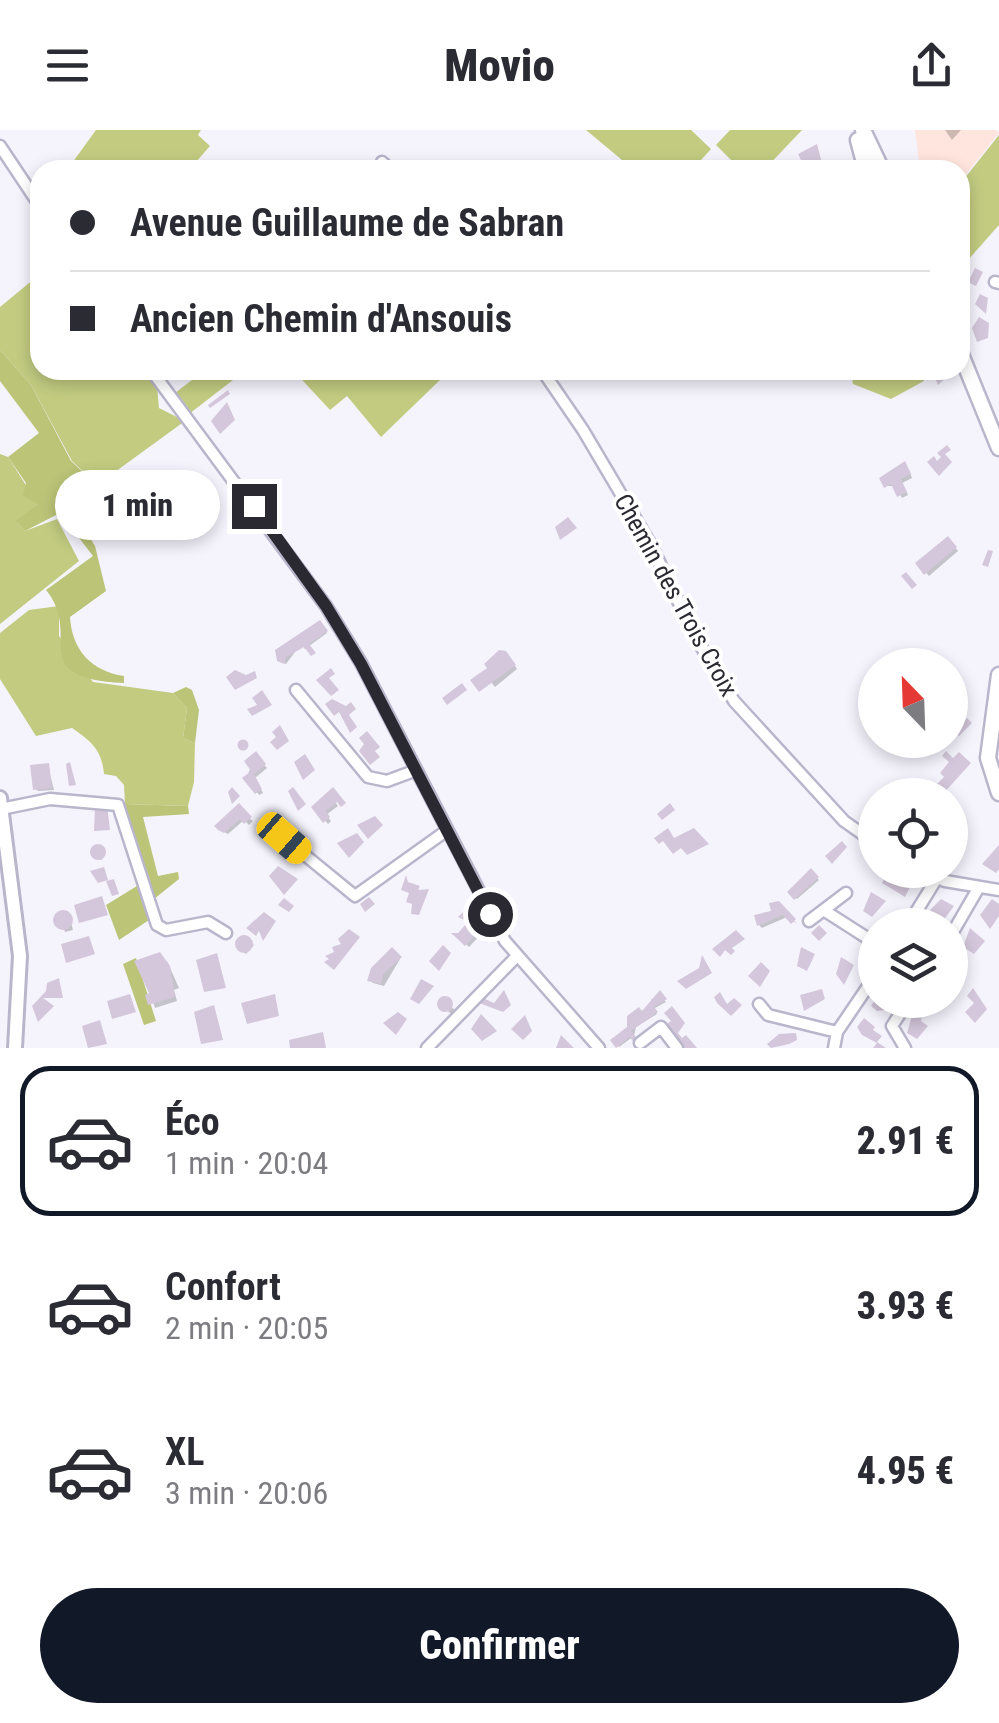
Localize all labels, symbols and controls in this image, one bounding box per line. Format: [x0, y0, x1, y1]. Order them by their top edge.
icon: menu [40, 38, 95, 93]
icon: share [904, 38, 959, 93]
text: Movio [444, 39, 555, 92]
text: Avenue Guillaume de Sabran [130, 201, 564, 245]
text: Ancien Chemin d'Ansouis [130, 297, 512, 341]
callout: 1 min [54, 471, 219, 541]
route end [232, 484, 277, 529]
text: 1 min [102, 486, 173, 524]
street label: Chemin des Trois Croix [608, 489, 744, 701]
north arrow [858, 648, 968, 758]
map controls [858, 648, 968, 1018]
button: locate [858, 778, 968, 888]
car [252, 807, 316, 869]
route start [468, 892, 513, 937]
button: layers [858, 908, 968, 1018]
icon: car [45, 1096, 135, 1186]
text: Éco [165, 1100, 220, 1144]
text: 2.91 € [857, 1119, 954, 1163]
text: 1 min · 20:04 [165, 1144, 328, 1182]
icon: car [45, 1261, 135, 1351]
text: Confort [165, 1265, 281, 1309]
text: 3.93 € [857, 1284, 954, 1328]
text: 2 min · 20:05 [165, 1309, 328, 1347]
icon: car [45, 1426, 135, 1516]
text: XL [165, 1430, 204, 1474]
text: 4.95 € [857, 1449, 954, 1493]
text: 3 min · 20:06 [165, 1474, 328, 1512]
button: Confirmer [40, 1588, 959, 1703]

